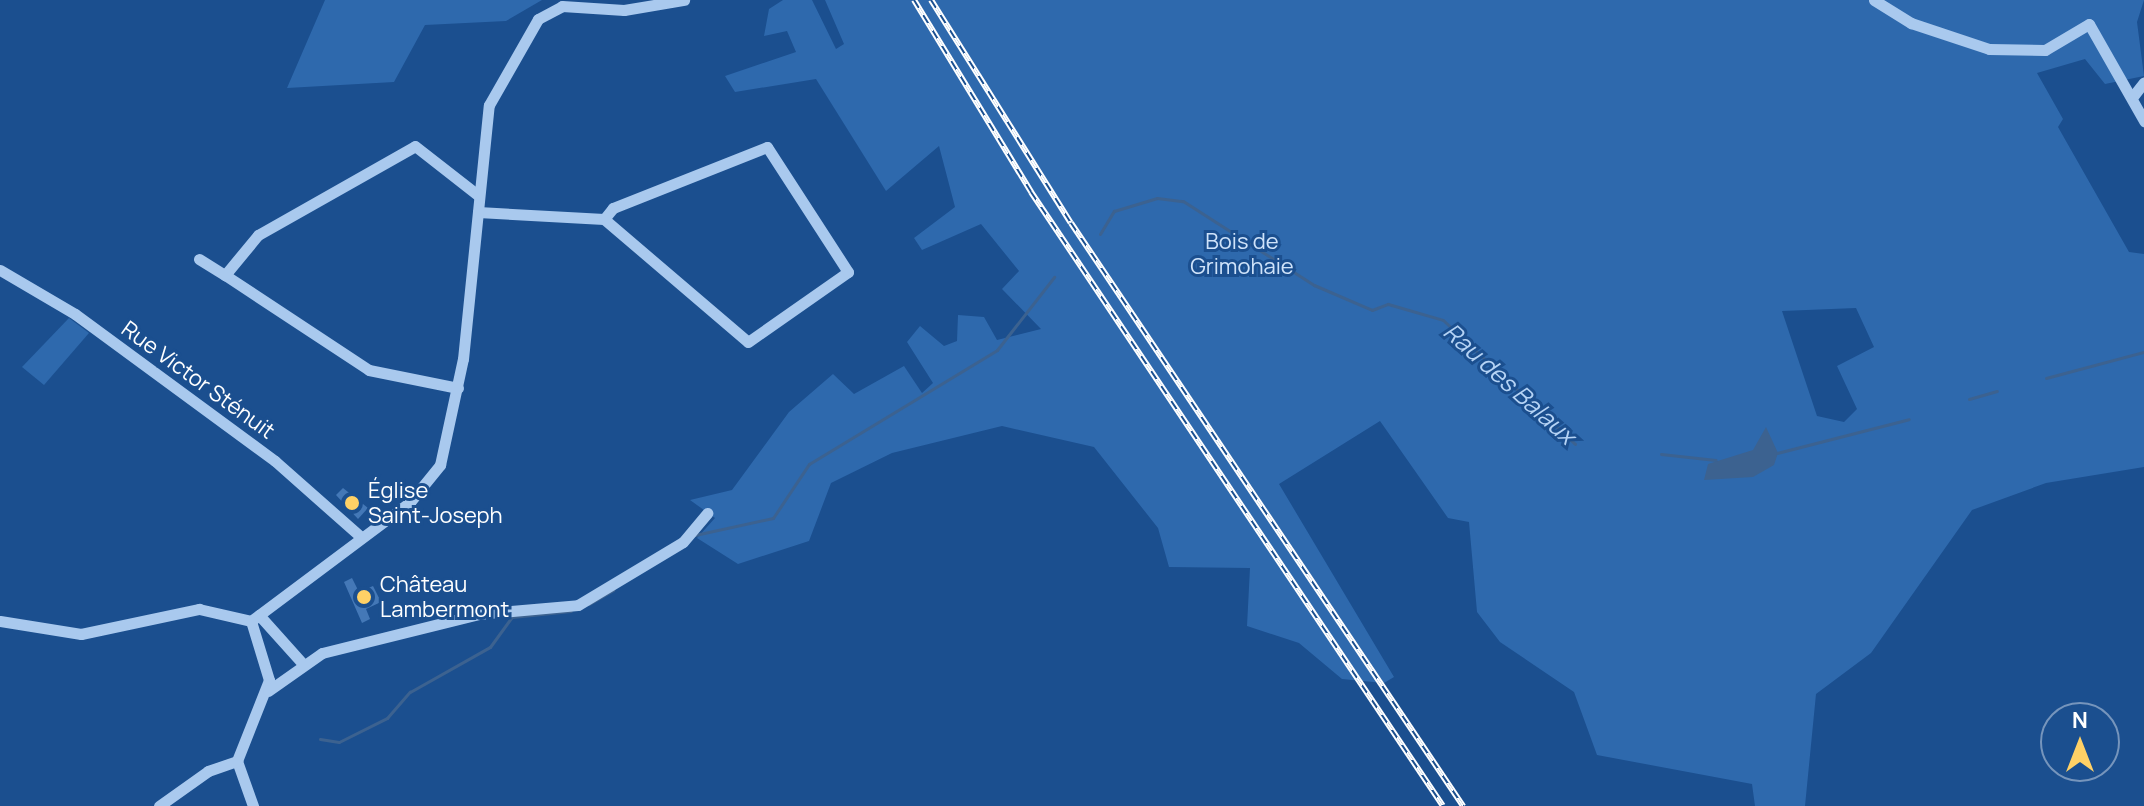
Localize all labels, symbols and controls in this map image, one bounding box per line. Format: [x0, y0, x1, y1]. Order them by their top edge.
park label: Bois de Grimohaie [1190, 228, 1294, 280]
street label: Rue Victor Sténuit [116, 316, 280, 444]
water label: Rau des Balaux [1438, 316, 1582, 450]
place label: Église Saint-Joseph [368, 477, 503, 528]
marker: Église Saint-Joseph [343, 494, 361, 512]
place label: Château Lambermont [380, 571, 509, 622]
marker: Château Lambermont [355, 588, 373, 606]
north arrow [2040, 702, 2120, 782]
text: N [2072, 705, 2088, 735]

